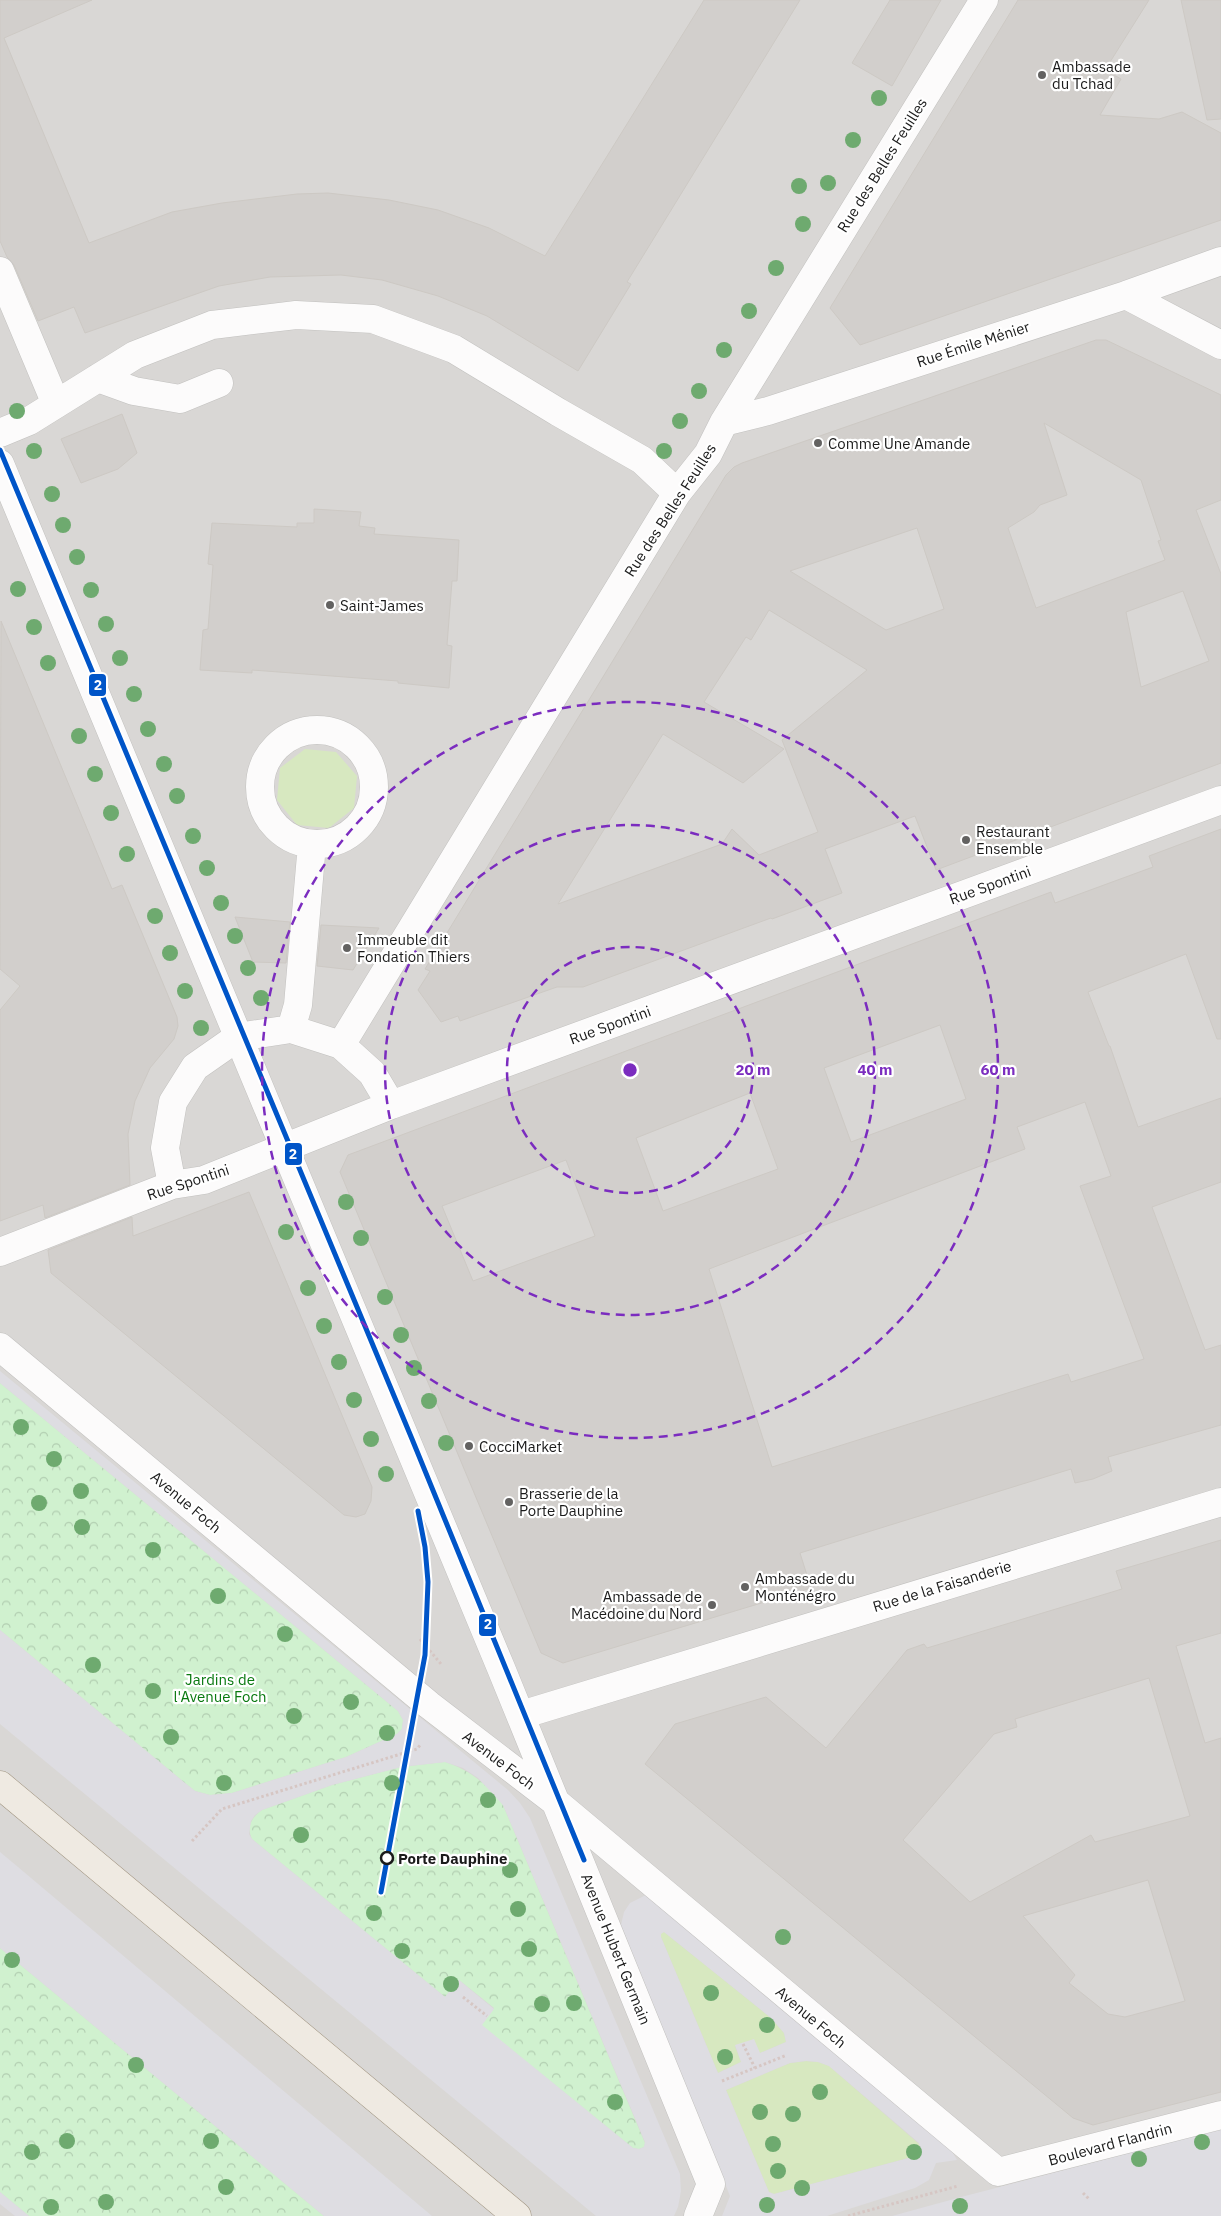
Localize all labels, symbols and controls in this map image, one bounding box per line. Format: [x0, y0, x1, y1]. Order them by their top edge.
place label: Ambassade du Tchad [1052, 57, 1131, 93]
marker: Ambassade du Tchad [1036, 69, 1048, 81]
street label: Rue des Belles Feuilles [833, 94, 931, 236]
street label: Rue Émile Ménier [914, 317, 1032, 371]
place label: Comme Une Amande [828, 434, 970, 453]
marker: Comme Une Amande [812, 437, 824, 449]
street label: Rue des Belles Feuilles [620, 440, 720, 580]
place label: Saint-James [340, 596, 424, 615]
marker: Saint-James [324, 599, 336, 611]
line badge: 2 [88, 673, 107, 697]
text: 2 [94, 676, 102, 694]
place label: Restaurant Ensemble [976, 822, 1050, 858]
marker: Restaurant Ensemble [960, 834, 972, 846]
street label: Rue Spontini [947, 861, 1033, 909]
place label: Immeuble dit Fondation Thiers [357, 930, 470, 966]
marker: Immeuble dit Fondation Thiers [341, 942, 353, 954]
street label: Rue Spontini [567, 1001, 653, 1049]
text: 20 m [736, 1060, 770, 1079]
text: 40 m [858, 1060, 892, 1079]
text: 60 m [981, 1060, 1015, 1079]
centre of rings [621, 1061, 639, 1079]
line badge: 2 [284, 1142, 303, 1166]
text: 2 [289, 1145, 297, 1163]
street label: Rue Spontini [144, 1160, 232, 1204]
place label: CocciMarket [479, 1437, 562, 1456]
marker: CocciMarket [463, 1440, 475, 1452]
street label: Avenue Foch [147, 1467, 225, 1537]
place label: Brasserie de la Porte Dauphine [519, 1484, 623, 1520]
marker: Brasserie de la Porte Dauphine [503, 1496, 515, 1508]
street label: Rue de la Faisanderie [870, 1556, 1014, 1616]
place label: Ambassade du Monténégro [755, 1569, 855, 1605]
marker: Ambassade du Monténégro [739, 1581, 751, 1593]
place label: Ambassade de Macédoine du Nord [571, 1587, 702, 1623]
marker: Ambassade de Macédoine du Nord [706, 1599, 718, 1611]
line badge: 2 [478, 1613, 497, 1637]
text: 2 [484, 1615, 492, 1633]
park label: Jardins de l'Avenue Foch [173, 1670, 267, 1706]
street label: Avenue Foch [459, 1727, 539, 1793]
place label: Porte Dauphine [398, 1849, 507, 1868]
marker: Porte Dauphine [380, 1851, 394, 1865]
street label: Avenue Hubert Germain [577, 1871, 655, 2027]
street label: Avenue Foch [772, 1982, 850, 2052]
street label: Boulevard Flandrin [1046, 2118, 1174, 2170]

